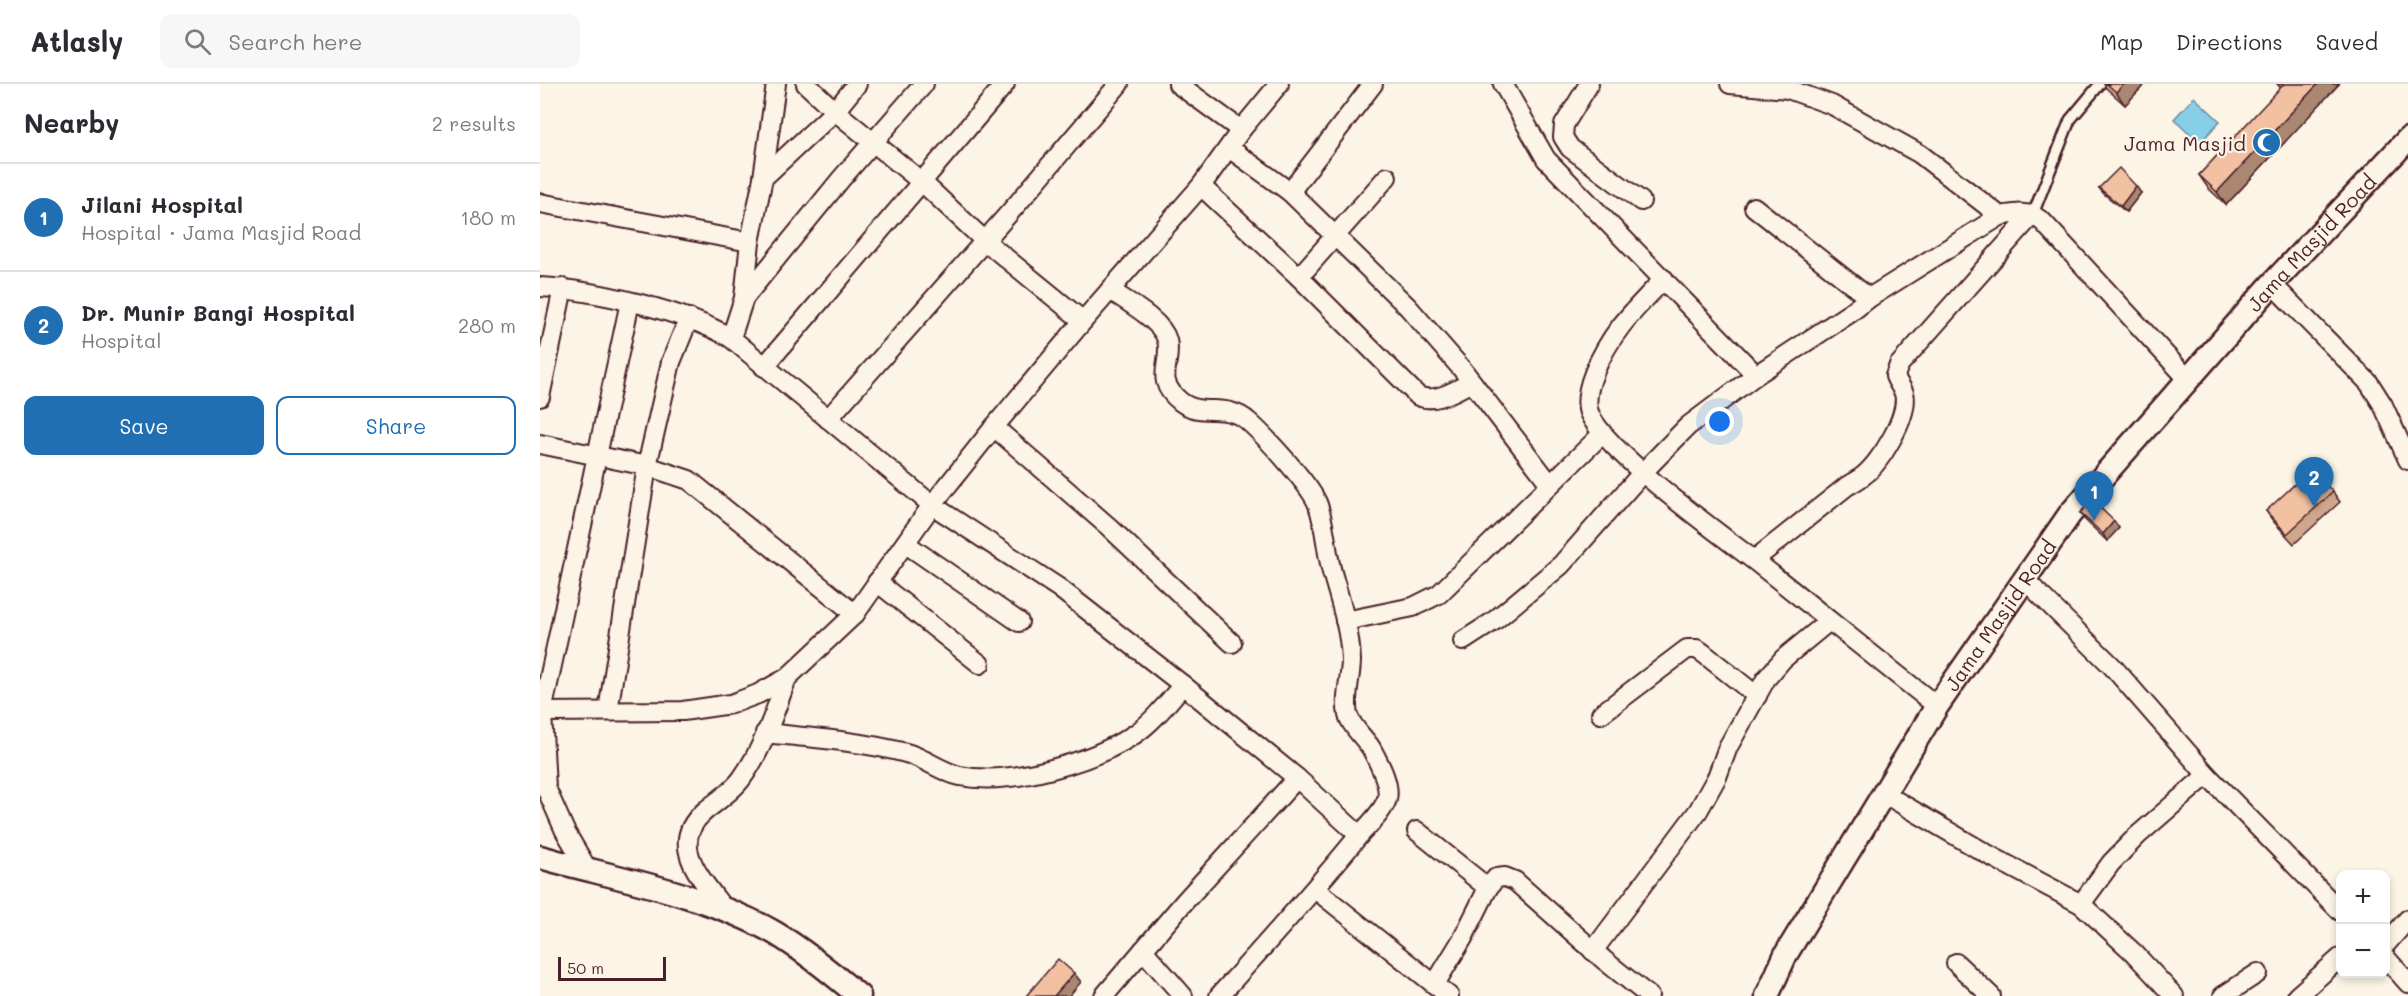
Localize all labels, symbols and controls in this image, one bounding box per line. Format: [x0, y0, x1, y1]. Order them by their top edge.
search box [160, 14, 580, 68]
text: Atlasly [30, 23, 124, 59]
icon: search [181, 25, 214, 58]
text: Search here [229, 27, 362, 56]
text: Map [2100, 28, 2143, 55]
text: Directions [2176, 28, 2283, 55]
text: Saved [2316, 28, 2378, 55]
text: Nearby [24, 106, 119, 140]
text: 2 results [432, 110, 516, 136]
mosque icon: Jama Masjid [2251, 127, 2283, 159]
place label: Jama Masjid [2124, 130, 2246, 156]
street label: Jama Masjid Road [2241, 169, 2381, 317]
text: Jilani Hospital [81, 190, 243, 219]
text: 1 [39, 204, 48, 230]
text: 180 m [460, 204, 516, 230]
text: Hospital · Jama Masjid Road [81, 219, 361, 245]
text: Dr. Munir Bangi Hospital [81, 298, 355, 327]
text: 2 [38, 312, 49, 338]
text: 280 m [458, 312, 516, 338]
text: Hospital [81, 327, 162, 353]
button: Save [24, 396, 264, 455]
button: Share [276, 396, 516, 455]
your location [1705, 407, 1734, 436]
pin: 2 [2294, 458, 2334, 507]
pin: 1 [2074, 472, 2114, 521]
street label: Jama Masjid Road [1939, 534, 2061, 696]
map controls [2336, 870, 2390, 978]
button: + [2336, 870, 2390, 924]
button: − [2336, 924, 2390, 978]
scale bar [558, 954, 666, 982]
text: 50 m [567, 957, 604, 978]

